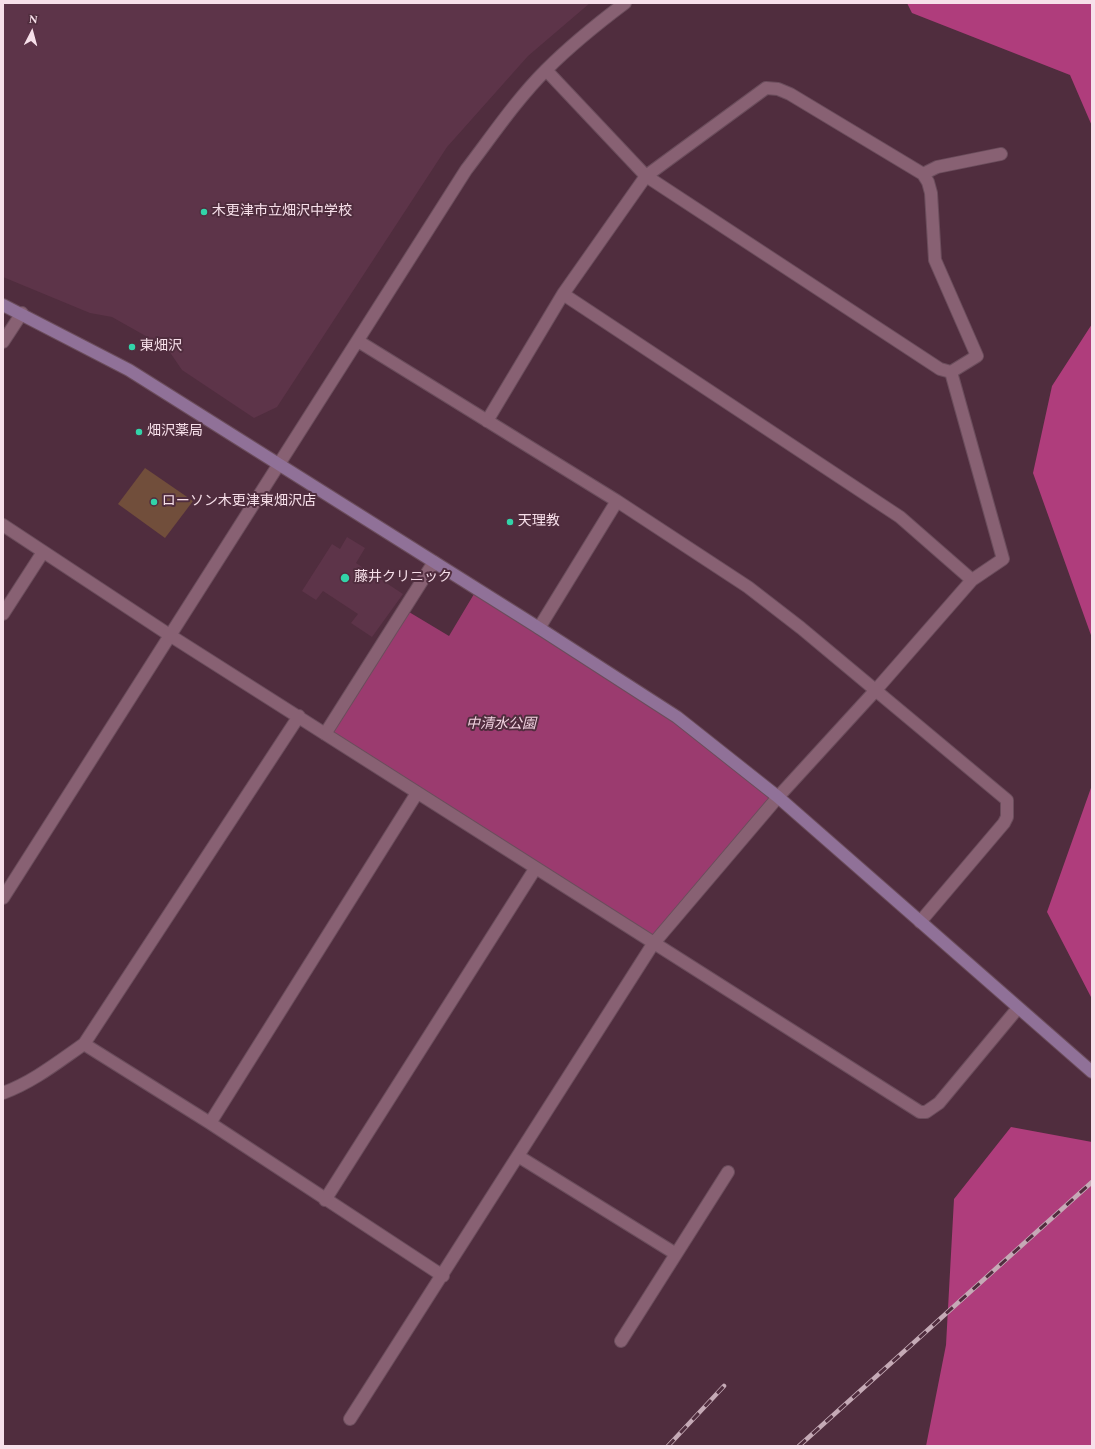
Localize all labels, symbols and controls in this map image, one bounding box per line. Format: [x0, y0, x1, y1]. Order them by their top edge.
text: N [28, 11, 39, 28]
north arrow [12, 12, 52, 52]
place label: 木更津市立畑沢中学校 [212, 204, 352, 220]
marker: 木更津市立畑沢中学校 [199, 207, 209, 217]
place label: 東畑沢 [140, 339, 182, 355]
marker: 東畑沢 [127, 342, 137, 352]
place label: 畑沢薬局 [147, 424, 203, 440]
marker: 畑沢薬局 [134, 427, 144, 437]
place label: ローソン木更津東畑沢店 [162, 494, 316, 510]
marker: ローソン木更津東畑沢店 [149, 497, 159, 507]
place label: 天理教 [518, 514, 560, 530]
marker: 天理教 [505, 517, 515, 527]
place label: 藤井クリニック [354, 570, 452, 586]
marker: 藤井クリニック [339, 572, 351, 584]
park label: 中清水公園 [466, 717, 536, 733]

